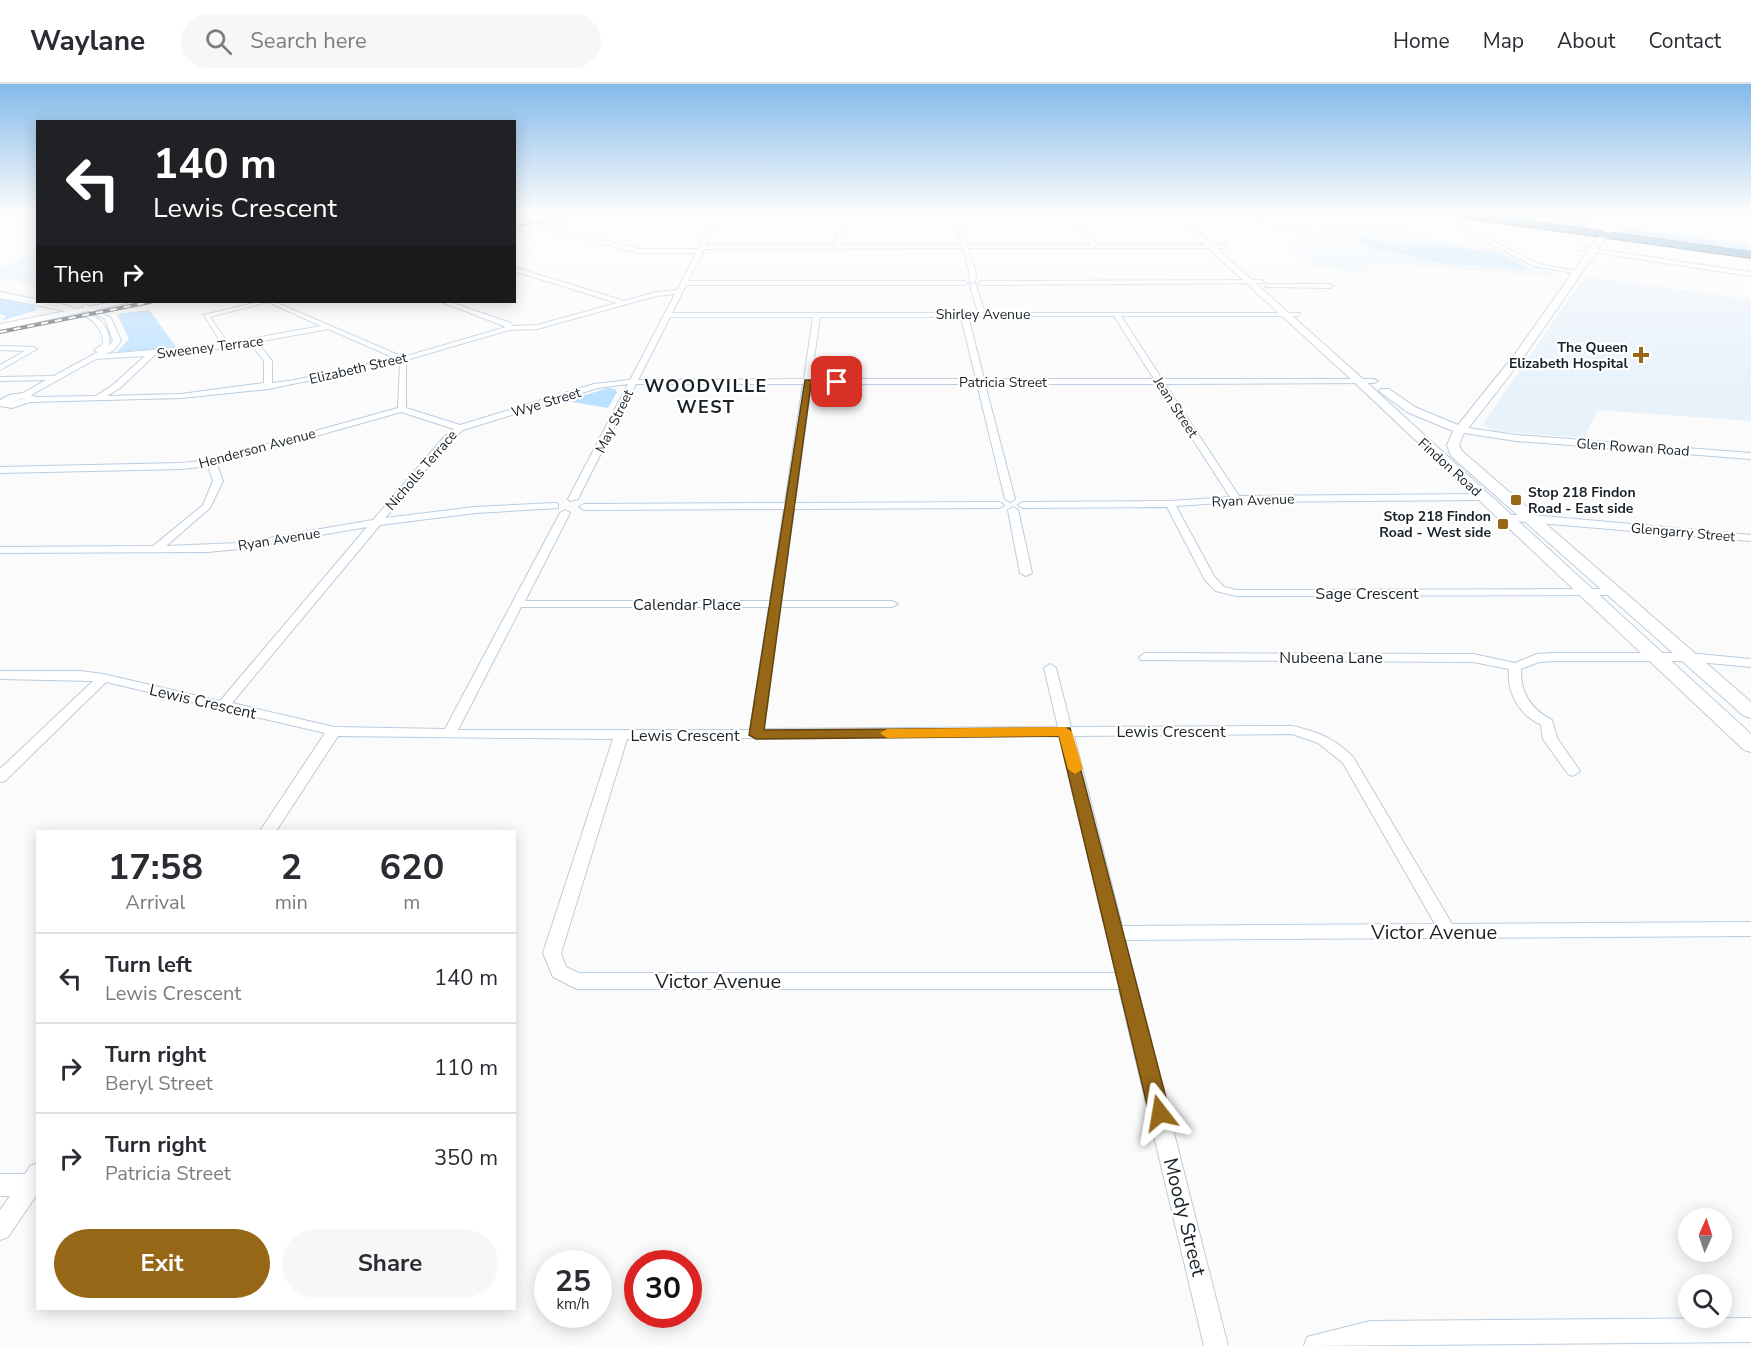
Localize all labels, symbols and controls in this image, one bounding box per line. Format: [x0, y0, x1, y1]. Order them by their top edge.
search box [181, 14, 601, 68]
text: Waylane [30, 22, 145, 60]
icon: search [202, 25, 235, 58]
text: Search here [250, 26, 367, 56]
text: Home [1393, 27, 1450, 55]
text: Map [1483, 27, 1524, 55]
text: About [1557, 27, 1615, 55]
text: Contact [1648, 27, 1721, 55]
text: 140 m [153, 136, 277, 193]
icon: left [54, 144, 132, 222]
text: Lewis Crescent [153, 190, 337, 227]
icon: right [116, 258, 149, 291]
text: Then [54, 260, 104, 290]
street label: Shirley Avenue [936, 305, 1030, 324]
street label: Sweeney Terrace [156, 332, 264, 363]
place label: The Queen Elizabeth Hospital [1509, 338, 1629, 373]
marker: The Queen Elizabeth Hospital [1632, 346, 1650, 364]
street label: Elizabeth Street [307, 348, 409, 389]
pin [811, 356, 862, 407]
icon: arrive [820, 365, 853, 398]
street label: Jean Street [1148, 372, 1202, 442]
street label: Patricia Street [959, 373, 1047, 392]
district label: WOODVILLE WEST [644, 374, 768, 419]
street label: Wye Street [509, 383, 583, 422]
street label: May Street [591, 386, 638, 456]
street label: Henderson Avenue [197, 424, 318, 473]
street label: Nicholls Terrace [381, 426, 461, 514]
street label: Findon Road [1414, 434, 1485, 501]
street label: Glen Rowan Road [1576, 434, 1690, 461]
place label: Stop 218 Findon Road - East side [1528, 483, 1636, 518]
street label: Ryan Avenue [1211, 490, 1295, 511]
marker: Stop 218 Findon Road - East side [1509, 493, 1523, 507]
place label: Stop 218 Findon Road - West side [1379, 507, 1491, 542]
marker: Stop 218 Findon Road - West side [1496, 517, 1510, 531]
street label: Glengarry Street [1630, 518, 1736, 547]
street label: Ryan Avenue [237, 524, 322, 555]
street label: Sage Crescent [1315, 583, 1419, 605]
street label: Calendar Place [633, 594, 741, 616]
street label: Nubeena Lane [1279, 647, 1383, 669]
street label: Lewis Crescent [147, 679, 259, 725]
street label: Lewis Crescent [1116, 721, 1226, 743]
street label: Lewis Crescent [630, 725, 740, 747]
text: 17:58 [108, 843, 203, 892]
text: 2 [280, 843, 302, 892]
text: 620 [379, 843, 444, 892]
text: Arrival [125, 889, 185, 916]
text: min [275, 889, 308, 916]
text: m [403, 889, 420, 916]
street label: Victor Avenue [1370, 919, 1497, 946]
text: Turn left [105, 950, 192, 980]
icon: left [54, 962, 87, 995]
text: 140 m [434, 963, 498, 993]
street label: Victor Avenue [654, 968, 781, 995]
text: Lewis Crescent [105, 980, 241, 1007]
text: Turn right [105, 1040, 206, 1070]
icon: right [54, 1052, 87, 1085]
text: 110 m [434, 1053, 498, 1083]
text: Beryl Street [105, 1070, 213, 1097]
position arrow [1128, 1081, 1192, 1145]
text: Turn right [105, 1130, 206, 1160]
icon: right [54, 1142, 87, 1175]
text: 350 m [434, 1143, 498, 1173]
street label: Moody Street [1157, 1155, 1212, 1280]
text: Patricia Street [105, 1160, 231, 1187]
north arrow [1678, 1208, 1732, 1262]
map controls [1678, 1208, 1732, 1328]
button: Exit [54, 1229, 270, 1298]
button: Share [282, 1229, 498, 1298]
speed limit sign: 30 [624, 1250, 702, 1328]
text: 25 [555, 1261, 591, 1302]
button: search [1678, 1274, 1732, 1328]
text: km/h [556, 1294, 590, 1314]

